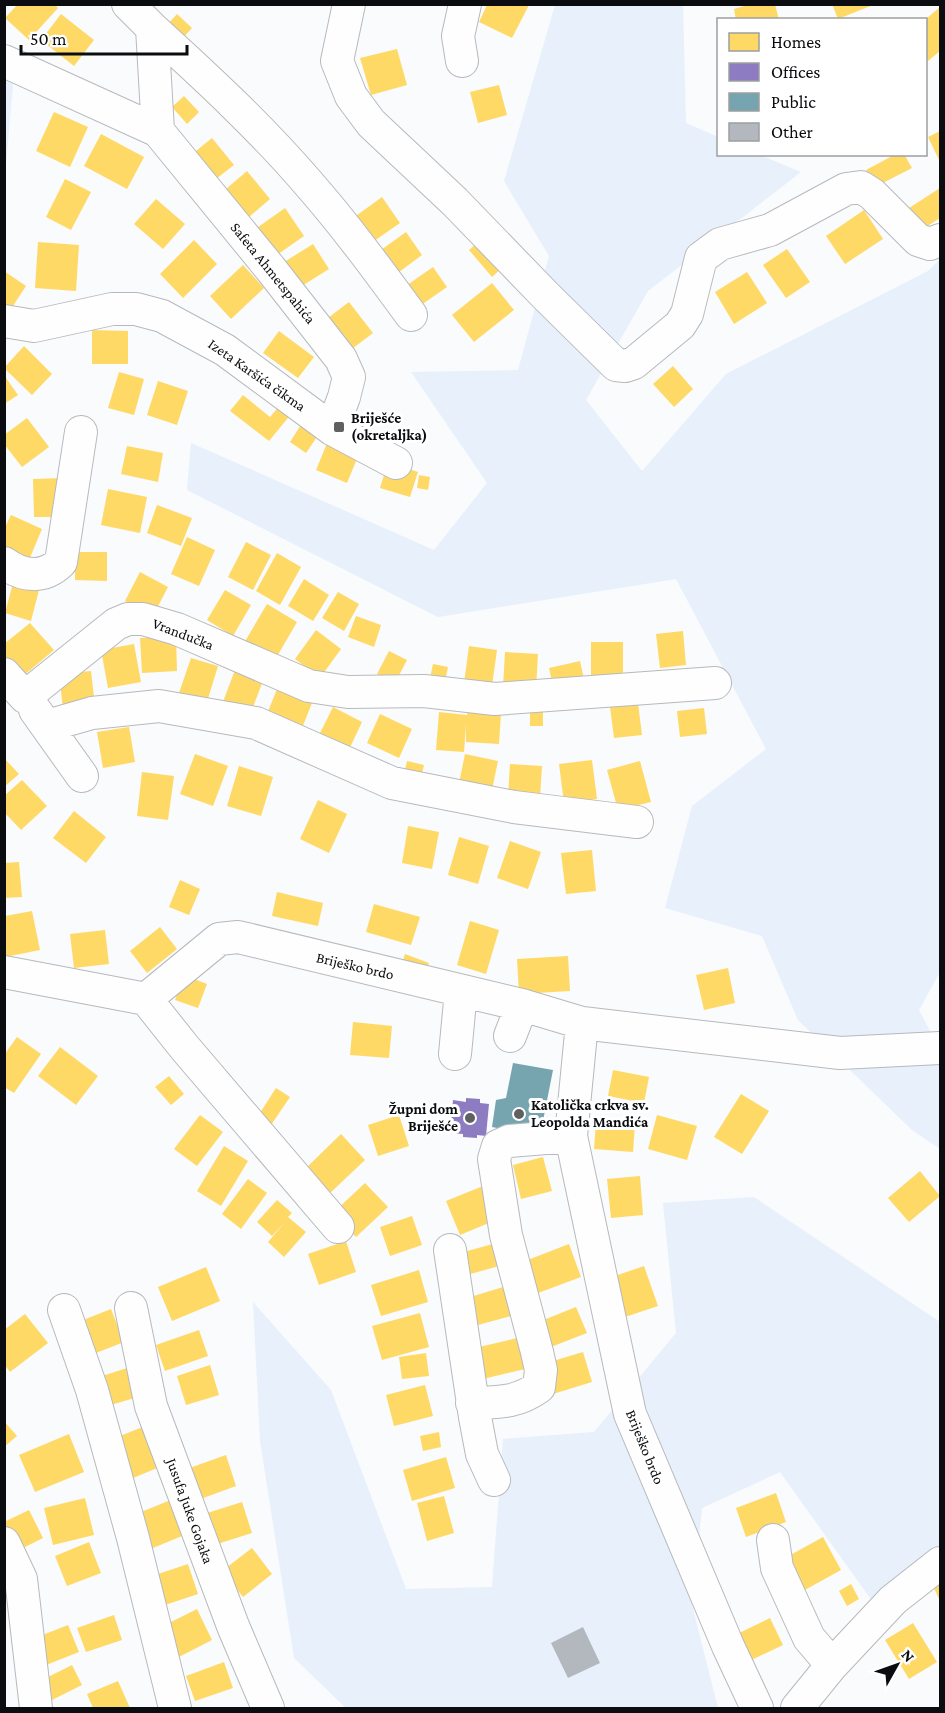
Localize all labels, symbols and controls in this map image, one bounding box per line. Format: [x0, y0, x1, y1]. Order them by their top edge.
scale bar [21, 18, 188, 56]
legend [717, 18, 927, 156]
text: 50 m [30, 29, 67, 49]
text: Homes [771, 32, 821, 52]
text: Offices [771, 62, 820, 82]
text: Public [771, 92, 816, 112]
text: Other [771, 122, 814, 142]
street label: Safeta Ahmetspahića [227, 219, 319, 327]
street label: Izeta Karšića čikma [205, 335, 309, 415]
place label: Briješće (okretaljka) [351, 410, 427, 444]
marker: Briješće (okretaljka) [332, 420, 346, 434]
street label: Vrandučka [150, 615, 216, 653]
street label: Briješko brdo [314, 949, 395, 984]
place label: Katolička crkva sv. Leopolda Mandića [531, 1097, 649, 1130]
place label: Župni dom Briješće [389, 1101, 458, 1135]
marker: Katolička crkva sv. Leopolda Mandića [512, 1107, 526, 1121]
marker: Župni dom Briješće [463, 1111, 477, 1125]
street label: Briješko brdo [622, 1407, 667, 1487]
street label: Jusufa Juke Gojaka [162, 1454, 217, 1566]
north arrow [867, 1635, 927, 1695]
text: N [898, 1646, 918, 1665]

